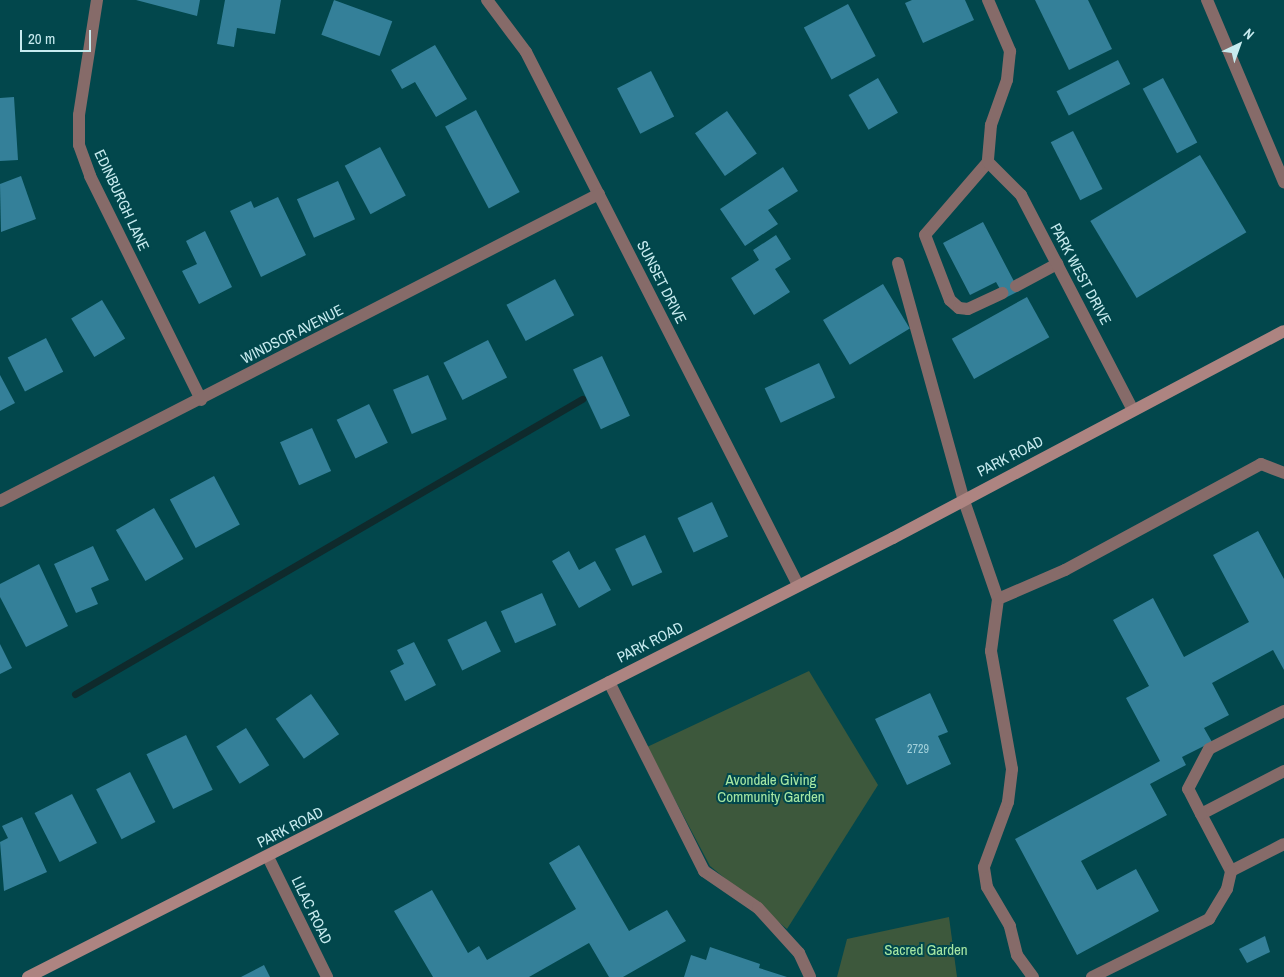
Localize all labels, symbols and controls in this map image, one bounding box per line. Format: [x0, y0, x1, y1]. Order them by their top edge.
scale bar [22, 20, 94, 52]
north arrow [1214, 20, 1264, 70]
text: N [1240, 24, 1258, 43]
text: 20 m [28, 28, 55, 49]
street label: EDINBURGH LANE [91, 147, 153, 253]
street label: PARK WEST DRIVE [1047, 220, 1115, 328]
street label: SUNSET DRIVE [633, 237, 691, 327]
street label: WINDSOR AVENUE [238, 300, 346, 368]
street label: PARK ROAD [974, 432, 1046, 480]
street label: PARK ROAD [614, 618, 686, 666]
house number: 2729 [907, 743, 929, 757]
park label: Avondale Giving Community Garden [717, 770, 825, 805]
street label: PARK ROAD [254, 803, 326, 851]
street label: LILAC ROAD [288, 873, 336, 947]
park label: Sacred Garden [884, 941, 968, 959]

